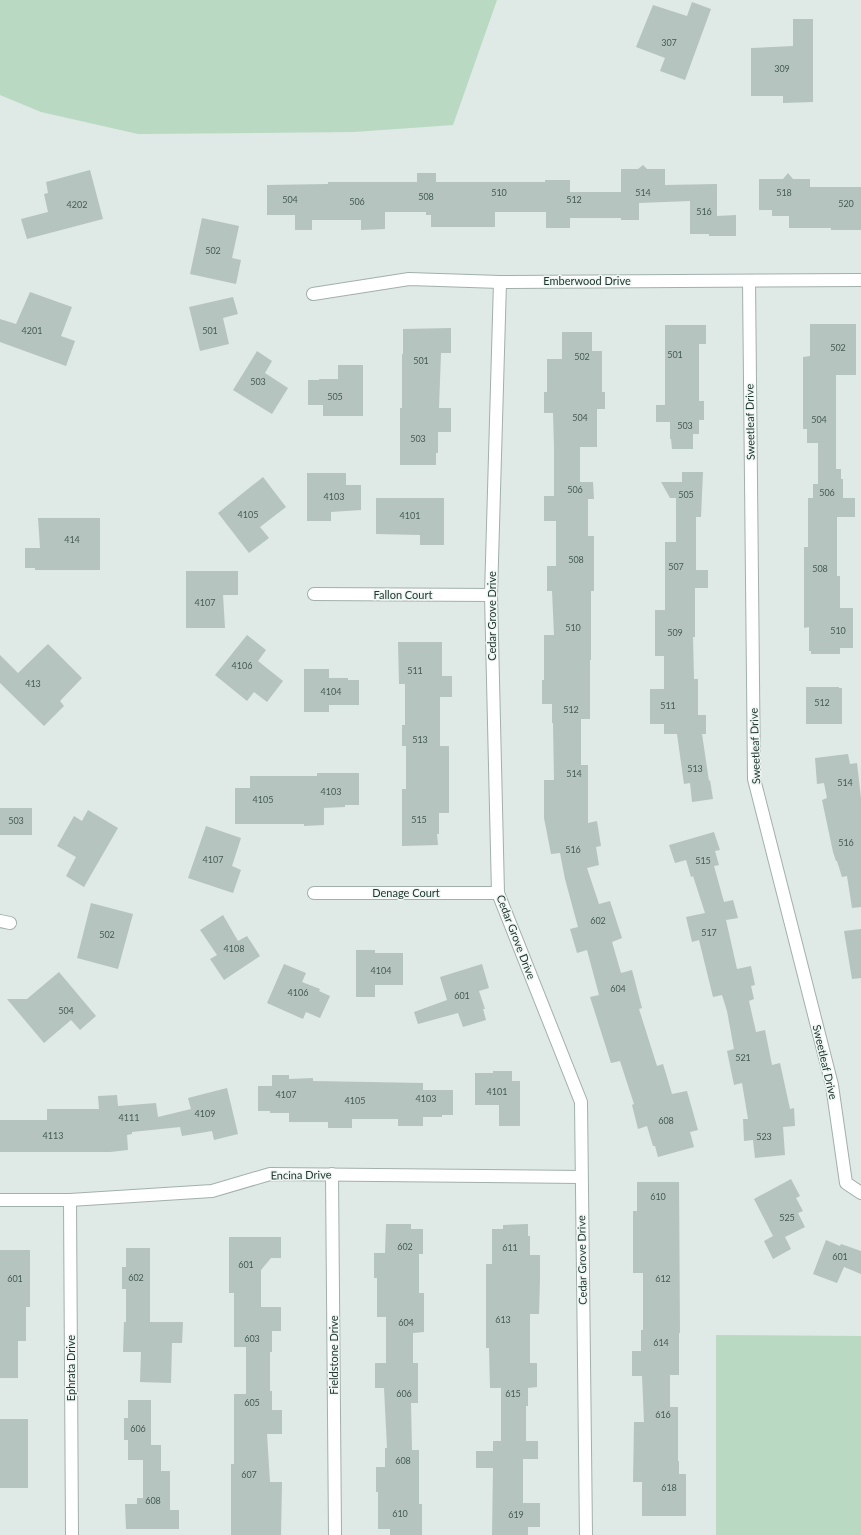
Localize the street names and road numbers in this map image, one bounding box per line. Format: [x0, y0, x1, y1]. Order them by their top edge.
street label: Emberwood Drive [543, 274, 631, 287]
street label: Sweetleaf Drive [742, 384, 757, 460]
street label: Cedar Grove Drive [485, 571, 498, 661]
street label: Fallon Court [374, 588, 432, 601]
street label: Sweetleaf Drive [747, 707, 762, 784]
street label: Denage Court [372, 886, 440, 899]
street label: Cedar Grove Drive [494, 893, 539, 981]
street label: Sweetleaf Drive [811, 1023, 840, 1101]
street label: Encina Drive [270, 1167, 332, 1182]
street label: Cedar Grove Drive [574, 1215, 589, 1305]
street label: Fieldstone Drive [327, 1315, 340, 1395]
street label: Ephrata Drive [64, 1335, 77, 1401]

